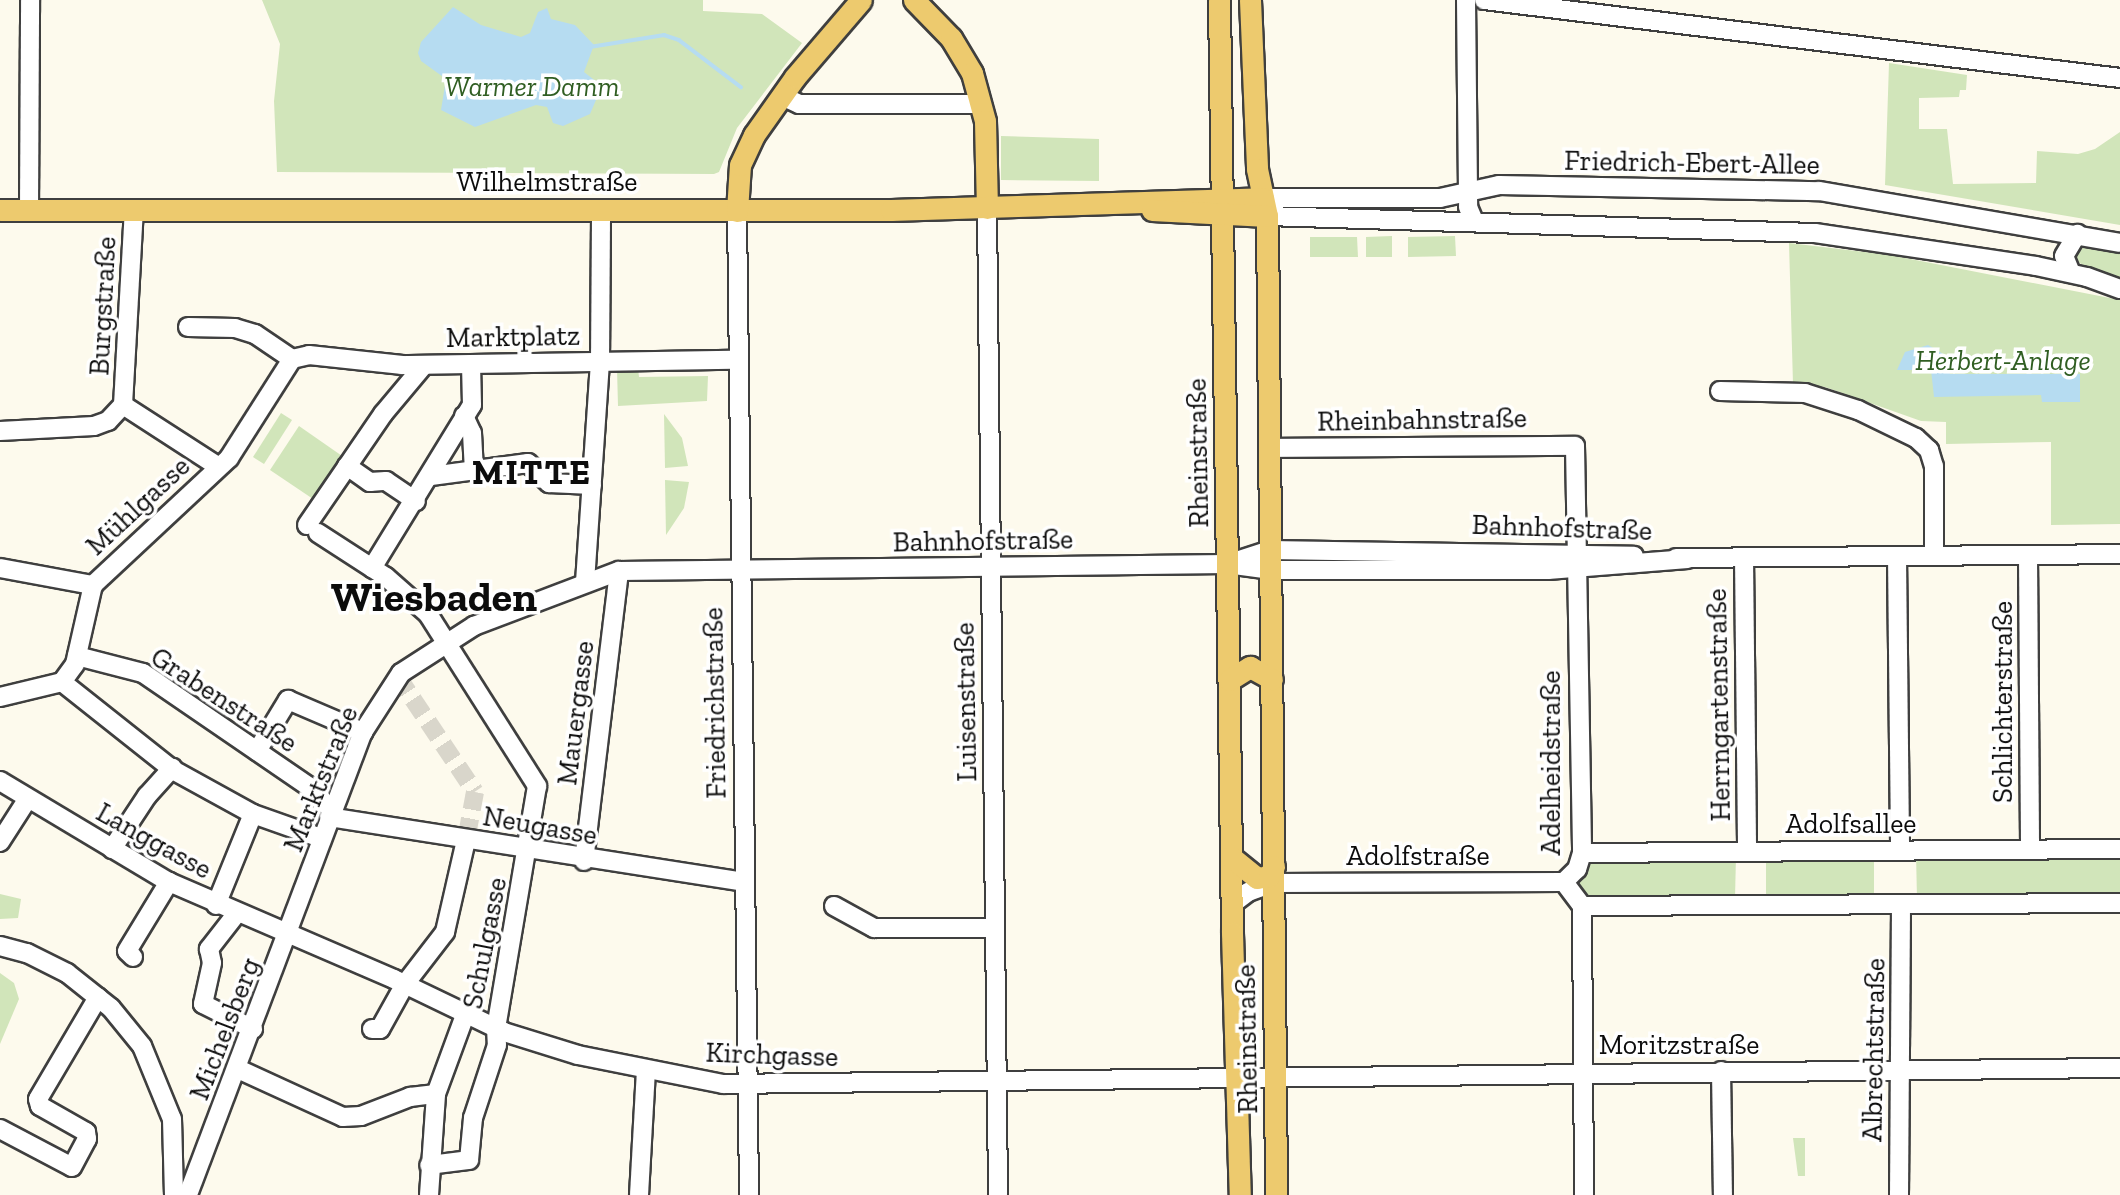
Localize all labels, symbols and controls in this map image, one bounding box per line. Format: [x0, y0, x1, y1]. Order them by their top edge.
park label: Warmer Damm [444, 70, 620, 104]
street label: Friedrich-Ebert-Allee [1564, 144, 1820, 182]
street label: Wilhelmstraße [457, 165, 637, 199]
street label: Burgstraße [83, 236, 123, 376]
street label: Marktplatz [446, 319, 580, 355]
park label: Herbert-Anlage [1915, 344, 2091, 378]
street label: Rheinstraße [1180, 378, 1216, 528]
street label: Rheinbahnstraße [1317, 401, 1527, 439]
street label: Mühlgasse [79, 450, 197, 562]
district label: MITTE [473, 451, 591, 493]
street label: Bahnhofstraße [1471, 508, 1653, 548]
street label: Bahnhofstraße [892, 523, 1074, 559]
district label: Wiesbaden [331, 572, 537, 622]
street label: Herrngartenstraße [1700, 588, 1738, 822]
street label: Schlichterstraße [1986, 601, 2020, 803]
street label: Friedrichstraße [697, 607, 733, 799]
street label: Luisenstraße [948, 622, 984, 782]
street label: Mauergasse [550, 639, 602, 787]
street label: Grabenstraße [144, 640, 304, 760]
street label: Adelheidstraße [1534, 670, 1568, 856]
street label: Marktstraße [277, 701, 365, 857]
street label: Langgasse [90, 796, 218, 886]
street label: Neugasse [480, 799, 600, 853]
street label: Adolfsallee [1786, 807, 1916, 841]
street label: Adolfstraße [1346, 839, 1490, 873]
street label: Schulgasse [456, 874, 514, 1012]
street label: Michelsberg [183, 953, 267, 1105]
street label: Albrechtstraße [1856, 958, 1892, 1142]
street label: Rheinstraße [1229, 964, 1265, 1114]
street label: Moritzstraße [1599, 1028, 1759, 1062]
street label: Kirchgasse [705, 1036, 839, 1074]

